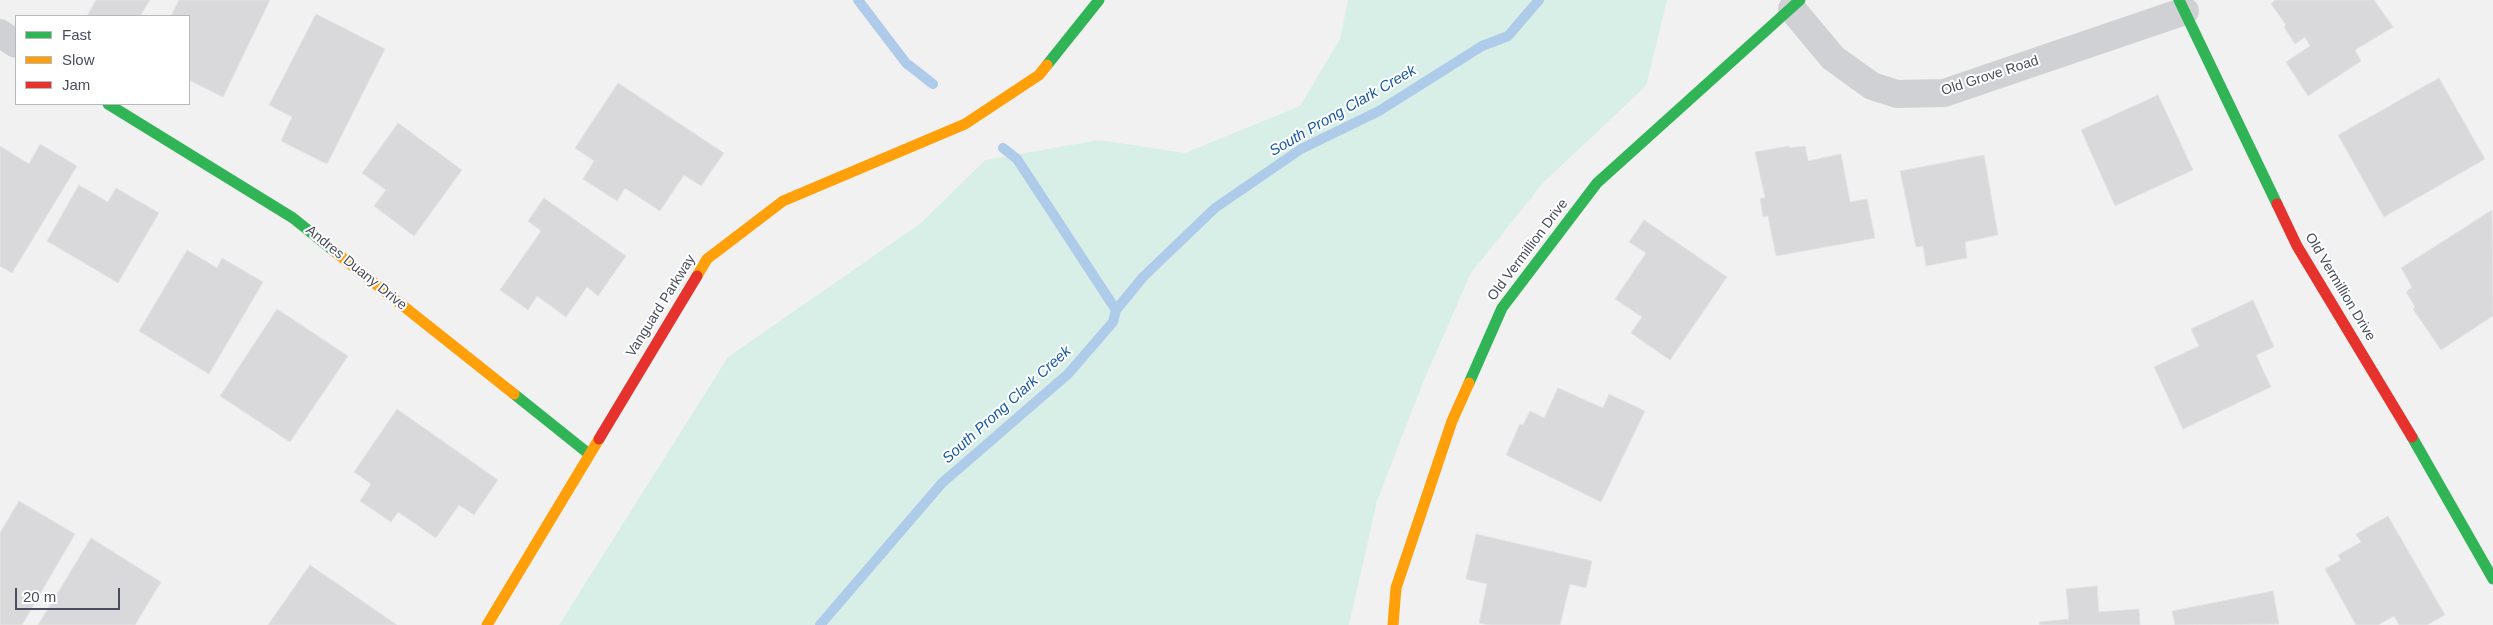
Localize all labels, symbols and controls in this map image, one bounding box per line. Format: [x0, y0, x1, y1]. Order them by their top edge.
legend [15, 15, 190, 105]
text: Fast [62, 26, 91, 43]
text: Slow [62, 51, 95, 68]
street label: Old Grove Road [1939, 52, 2041, 100]
water label: South Prong Clark Creek [1266, 62, 1420, 160]
text: Jam [62, 76, 90, 93]
street label: Old Vermillion Drive [1484, 196, 1572, 304]
street label: Andres Duany Drive [302, 222, 410, 314]
street label: Old Vermillion Drive [2301, 230, 2379, 344]
street label: Vanguard Parkway [623, 252, 699, 360]
water label: South Prong Clark Creek [939, 343, 1075, 467]
scale bar [18, 578, 122, 610]
text: 20 m [23, 588, 56, 605]

